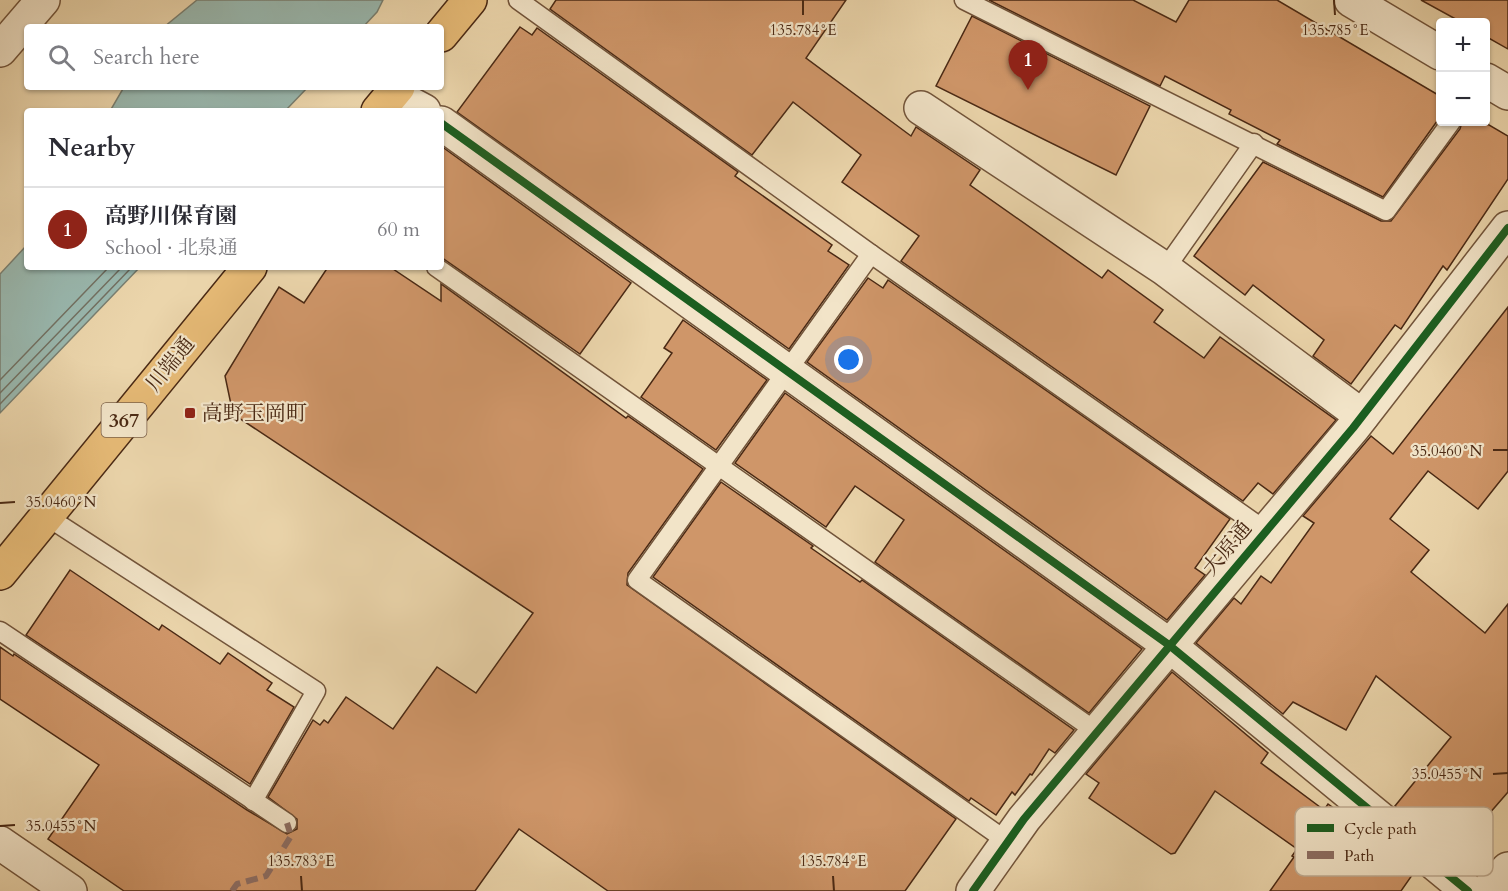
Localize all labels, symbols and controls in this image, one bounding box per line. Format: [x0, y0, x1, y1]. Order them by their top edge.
map controls [1436, 18, 1490, 126]
button: + [1436, 18, 1490, 72]
text: 135.784°E [770, 20, 836, 40]
text: 135.785°E [1302, 20, 1368, 40]
search box [24, 24, 444, 90]
pin: 1 [1008, 40, 1048, 90]
icon: search [45, 41, 78, 74]
text: Search here [93, 42, 200, 72]
button: − [1436, 72, 1490, 126]
text: Nearby [48, 130, 136, 165]
text: 高野川保育園 [105, 201, 237, 231]
text: 1 [62, 216, 73, 243]
text: 60 m [377, 216, 420, 243]
text: School · 北泉通 [105, 234, 238, 261]
street label: 川端通 [139, 331, 201, 398]
your location [834, 345, 863, 374]
place label: 高野玉岡町 [202, 399, 307, 428]
road number: 367 [102, 403, 146, 437]
marker: 高野玉岡町 [183, 406, 197, 420]
text: 35.0460°N [1412, 441, 1482, 461]
text: 35.0460°N [26, 492, 96, 512]
street label: 大原通 [1196, 515, 1259, 582]
text: 35.0455°N [1412, 764, 1482, 784]
legend [1295, 807, 1493, 876]
text: 35.0455°N [26, 816, 96, 836]
text: Cycle path [1344, 818, 1417, 840]
text: Path [1344, 845, 1374, 867]
text: 135.783°E [268, 851, 334, 871]
text: 135.784°E [800, 851, 866, 871]

